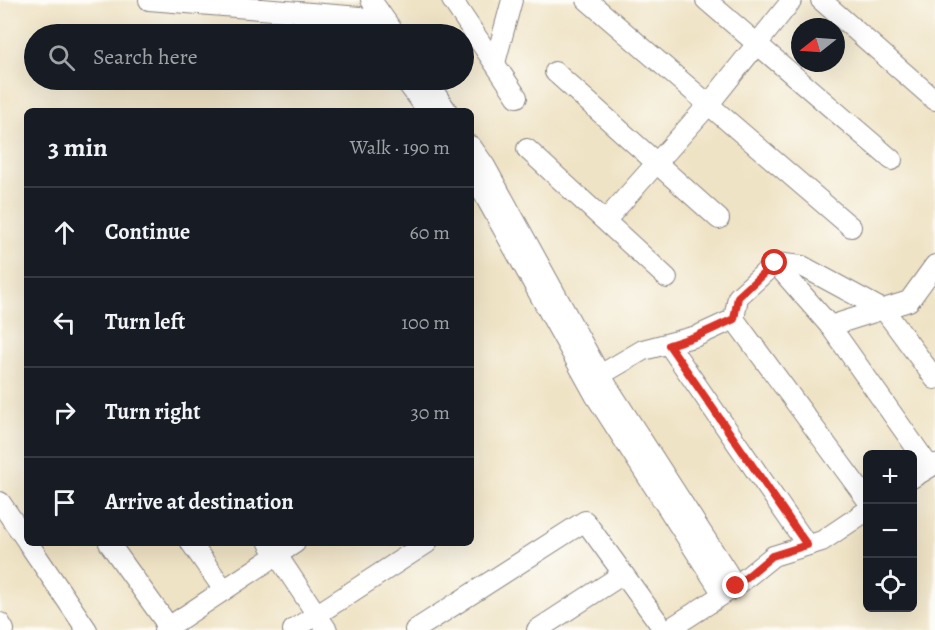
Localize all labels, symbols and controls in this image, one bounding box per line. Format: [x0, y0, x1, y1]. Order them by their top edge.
north arrow [791, 18, 845, 72]
search box [24, 24, 474, 90]
icon: search [45, 41, 78, 74]
text: Search here [93, 42, 198, 72]
text: 3 min [48, 130, 108, 165]
text: Walk · 190 m [350, 134, 450, 161]
icon: ahead [48, 216, 81, 249]
text: Continue [105, 217, 190, 247]
text: 60 m [410, 219, 450, 246]
route start [761, 249, 787, 275]
icon: left [48, 306, 81, 339]
text: Turn left [105, 307, 185, 337]
text: 100 m [401, 309, 450, 336]
icon: right [48, 396, 81, 429]
text: Turn right [105, 397, 201, 427]
text: 30 m [410, 399, 450, 426]
map controls [863, 450, 917, 612]
button: + [863, 450, 917, 504]
icon: arrive [48, 486, 81, 519]
text: Arrive at destination [105, 487, 294, 517]
button: − [863, 504, 917, 558]
button: locate [863, 558, 917, 612]
route end [722, 572, 748, 598]

